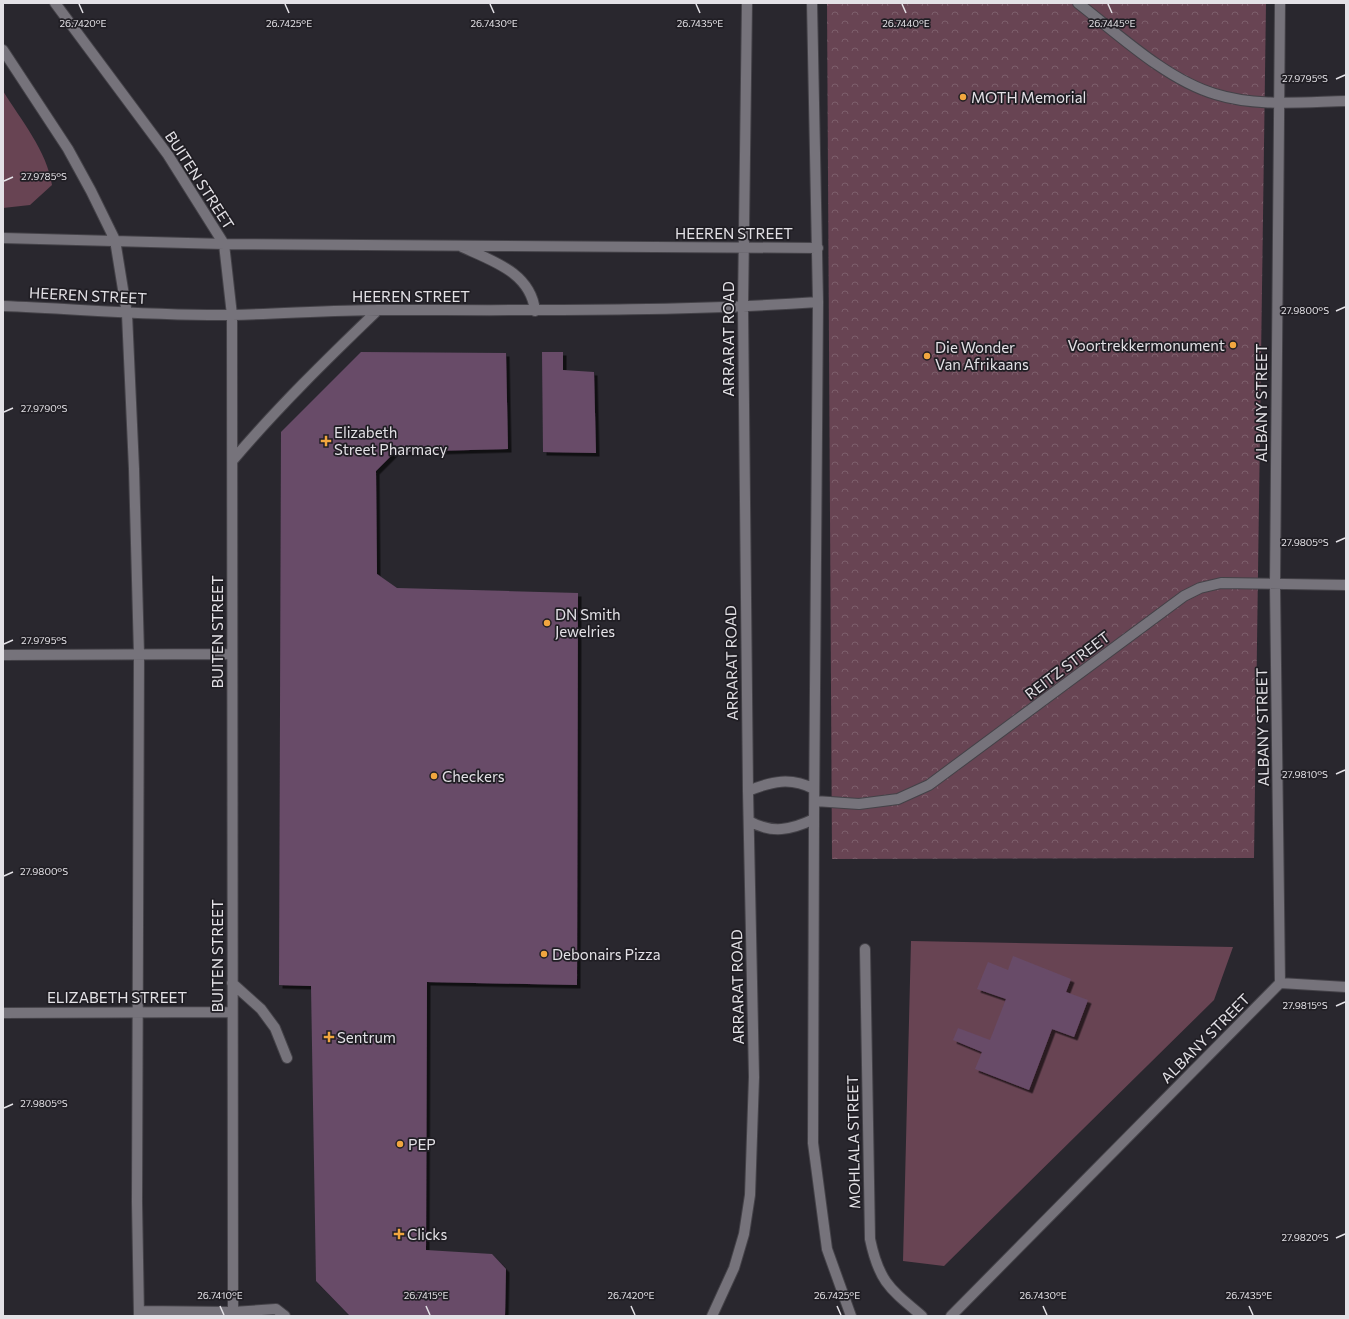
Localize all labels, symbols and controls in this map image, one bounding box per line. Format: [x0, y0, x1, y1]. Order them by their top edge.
text: 26.7420°E [60, 17, 107, 29]
text: 26.7425°E [266, 17, 312, 29]
text: 26.7430°E [470, 17, 518, 29]
text: 26.7435°E [677, 17, 723, 29]
text: 26.7440°E [882, 17, 930, 29]
text: 26.7445°E [1089, 17, 1135, 29]
text: 27.9795°S [1282, 72, 1328, 84]
place label: MOTH Memorial [971, 88, 1086, 106]
marker: MOTH Memorial [958, 92, 968, 102]
street label: BUITEN STREET [162, 128, 239, 233]
text: 27.9785°S [21, 170, 67, 182]
street label: HEEREN STREET [675, 224, 793, 242]
street label: ARRARAT ROAD [719, 281, 737, 397]
street label: HEEREN STREET [29, 283, 148, 307]
street label: HEEREN STREET [352, 287, 470, 305]
text: 27.9800°S [1281, 304, 1329, 316]
place label: Voortrekkermonument [1067, 336, 1225, 354]
place label: Die Wonder Van Afrikaans [935, 338, 1029, 373]
marker: Voortrekkermonument [1228, 340, 1238, 350]
street label: ALBANY STREET [1252, 343, 1270, 462]
marker: Die Wonder Van Afrikaans [922, 351, 932, 361]
text: 27.9790°S [21, 402, 67, 414]
place label: Elizabeth Street Pharmacy [334, 423, 447, 458]
marker: Elizabeth Street Pharmacy [321, 436, 331, 446]
text: 27.9805°S [1281, 536, 1329, 548]
street label: BUITEN STREET [208, 575, 226, 689]
place label: DN Smith Jewelries [555, 605, 621, 640]
street label: ARRARAT ROAD [721, 605, 741, 721]
marker: DN Smith Jewelries [542, 618, 552, 628]
street label: REITZ STREET [1021, 627, 1113, 703]
text: 27.9795°S [21, 634, 67, 646]
street label: ALBANY STREET [1252, 667, 1272, 786]
place label: Checkers [442, 767, 505, 785]
text: 27.9810°S [1282, 768, 1328, 780]
marker: Checkers [429, 771, 439, 781]
text: 27.9800°S [20, 865, 68, 877]
street label: BUITEN STREET [208, 899, 226, 1013]
street label: ARRARAT ROAD [727, 929, 747, 1045]
place label: Debonairs Pizza [552, 945, 661, 963]
marker: Debonairs Pizza [539, 949, 549, 959]
street label: ELIZABETH STREET [47, 988, 187, 1006]
street label: ALBANY STREET [1157, 989, 1254, 1086]
text: 27.9815°S [1282, 999, 1328, 1011]
place label: Sentrum [337, 1028, 396, 1046]
marker: Sentrum [324, 1032, 334, 1042]
street label: MOHLALA STREET [843, 1074, 863, 1209]
text: 27.9805°S [20, 1097, 68, 1109]
place label: PEP [408, 1135, 436, 1153]
marker: PEP [395, 1139, 405, 1149]
place label: Clicks [407, 1225, 447, 1243]
marker: Clicks [394, 1229, 404, 1239]
text: 27.9820°S [1281, 1231, 1329, 1243]
text: 26.7410°E [197, 1289, 243, 1301]
text: 26.7415°E [404, 1289, 448, 1301]
text: 26.7420°E [608, 1289, 655, 1301]
text: 26.7425°E [814, 1289, 860, 1301]
text: 26.7430°E [1019, 1289, 1067, 1301]
text: 26.7435°E [1226, 1289, 1272, 1301]

